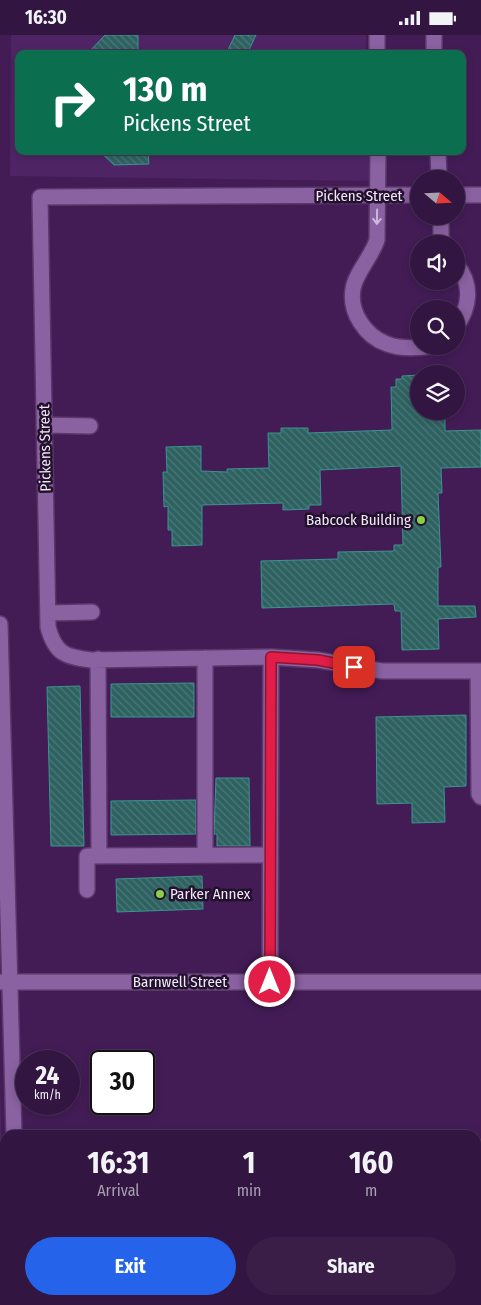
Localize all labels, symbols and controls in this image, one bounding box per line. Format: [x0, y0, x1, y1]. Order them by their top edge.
text: 16:30 [25, 6, 67, 29]
text: 130 m [123, 68, 207, 110]
icon: right [40, 70, 105, 135]
text: Pickens Street [123, 110, 251, 137]
north arrow [410, 170, 465, 225]
map controls [410, 170, 465, 420]
street label: Pickens Street [315, 187, 403, 205]
one-way arrow [372, 209, 382, 225]
button: sound [410, 235, 465, 290]
button: search [410, 300, 465, 355]
button: layers [410, 365, 465, 420]
street label: Pickens Street [35, 404, 55, 492]
place label: Babcock Building [306, 511, 411, 529]
marker: Babcock Building [415, 514, 427, 526]
pin [333, 646, 375, 688]
icon: arrive [340, 653, 368, 681]
place label: Parker Annex [170, 885, 251, 903]
marker: Parker Annex [154, 888, 166, 900]
position arrow [243, 955, 295, 1007]
street label: Barnwell Street [133, 973, 227, 991]
speed limit sign: 30 [90, 1050, 155, 1115]
text: 24 [36, 1061, 59, 1091]
text: km/h [34, 1088, 61, 1102]
text: 16:31 [87, 1145, 149, 1181]
text: 1 [243, 1145, 255, 1181]
text: 160 [349, 1145, 394, 1181]
text: Arrival [97, 1181, 140, 1200]
text: min [237, 1181, 262, 1200]
text: m [365, 1181, 377, 1200]
button: Exit [25, 1237, 236, 1295]
button: Share [246, 1237, 456, 1295]

